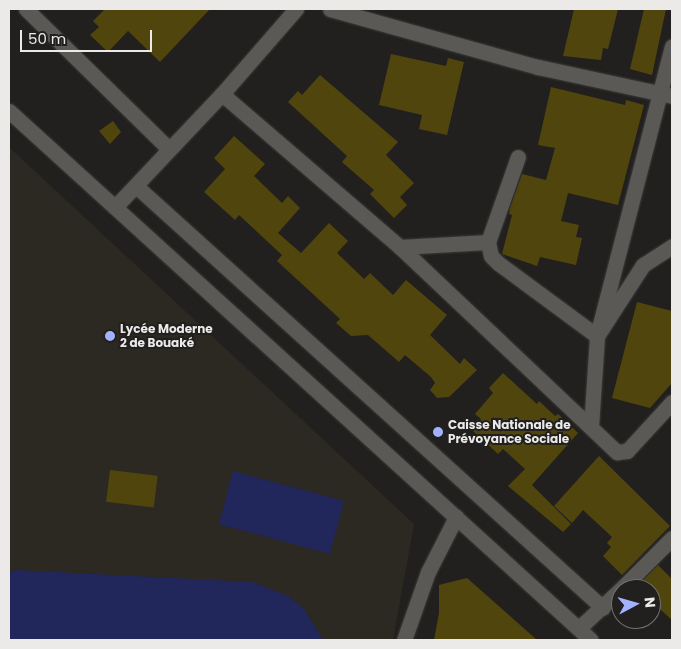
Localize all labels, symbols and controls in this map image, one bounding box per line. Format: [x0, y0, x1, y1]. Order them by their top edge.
scale bar [22, 20, 155, 52]
text: 50 m [28, 28, 66, 49]
place label: Lycée Moderne 2 de Bouaké [120, 322, 213, 350]
marker: Lycée Moderne 2 de Bouaké [104, 330, 116, 342]
place label: Caisse Nationale de Prévoyance Sociale [448, 418, 571, 446]
marker: Caisse Nationale de Prévoyance Sociale [432, 426, 444, 438]
north arrow [611, 579, 661, 629]
text: N [639, 596, 660, 609]

